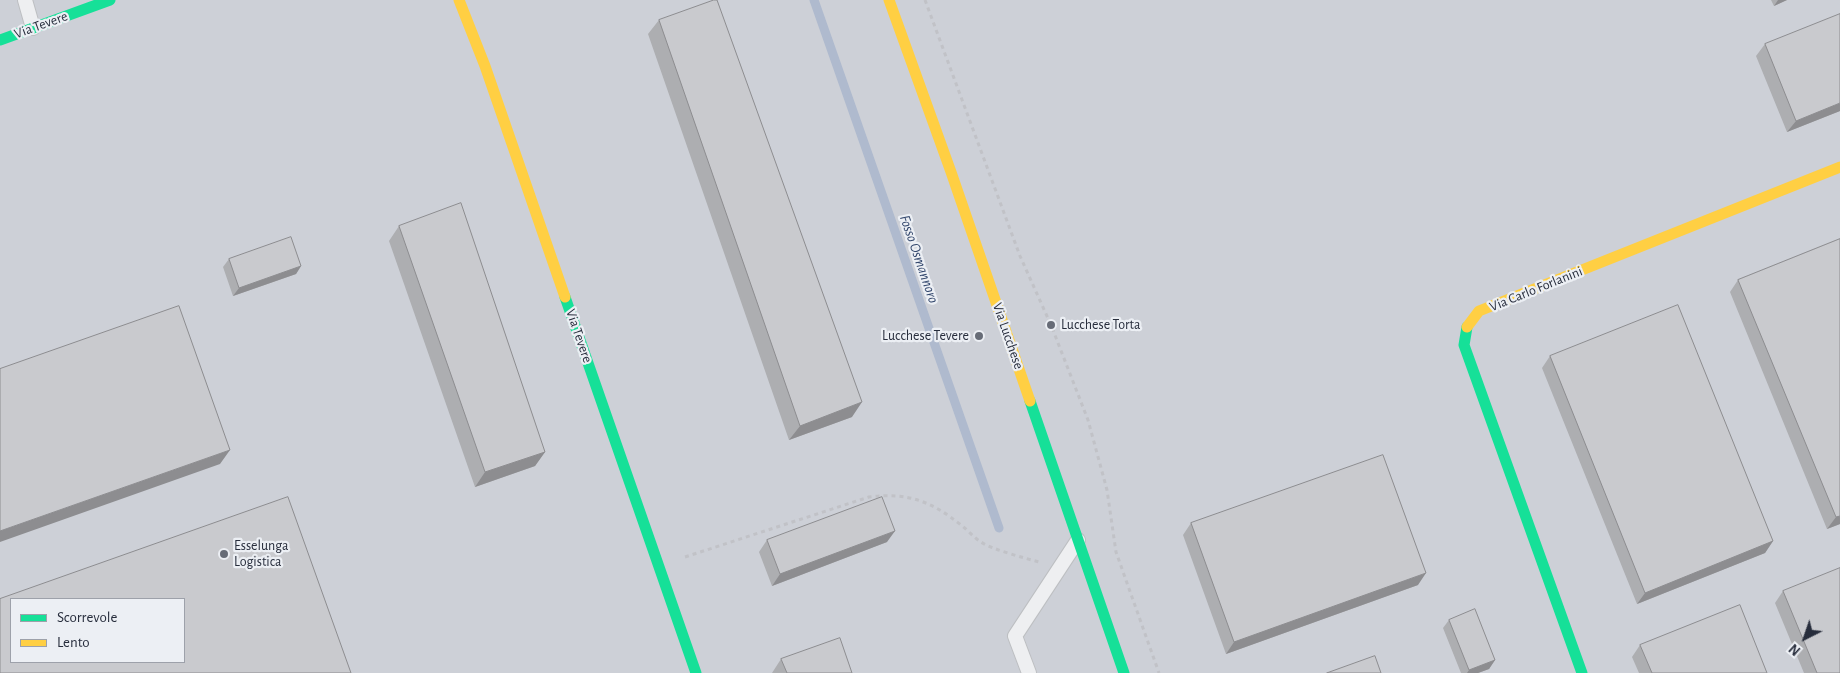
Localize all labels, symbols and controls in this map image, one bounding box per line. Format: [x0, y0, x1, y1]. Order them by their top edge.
street label: Via Tevere [12, 8, 70, 42]
water label: Fosso Osmannoro [895, 212, 943, 306]
street label: Via Carlo Forlanini [1487, 263, 1585, 315]
street label: Via Lucchese [989, 301, 1027, 371]
street label: Via Tevere [562, 307, 596, 365]
place label: Lucchese Torta [1061, 317, 1141, 333]
marker: Lucchese Torta [1045, 319, 1057, 331]
place label: Lucchese Tevere [882, 328, 969, 344]
marker: Lucchese Tevere [973, 330, 985, 342]
place label: Esselunga Logistica [234, 538, 288, 570]
marker: Esselunga Logistica [218, 548, 230, 560]
legend [10, 598, 185, 663]
text: Scorrevole [57, 610, 117, 625]
north arrow [1780, 613, 1830, 663]
text: Lento [57, 635, 90, 650]
text: N [1787, 641, 1803, 658]

